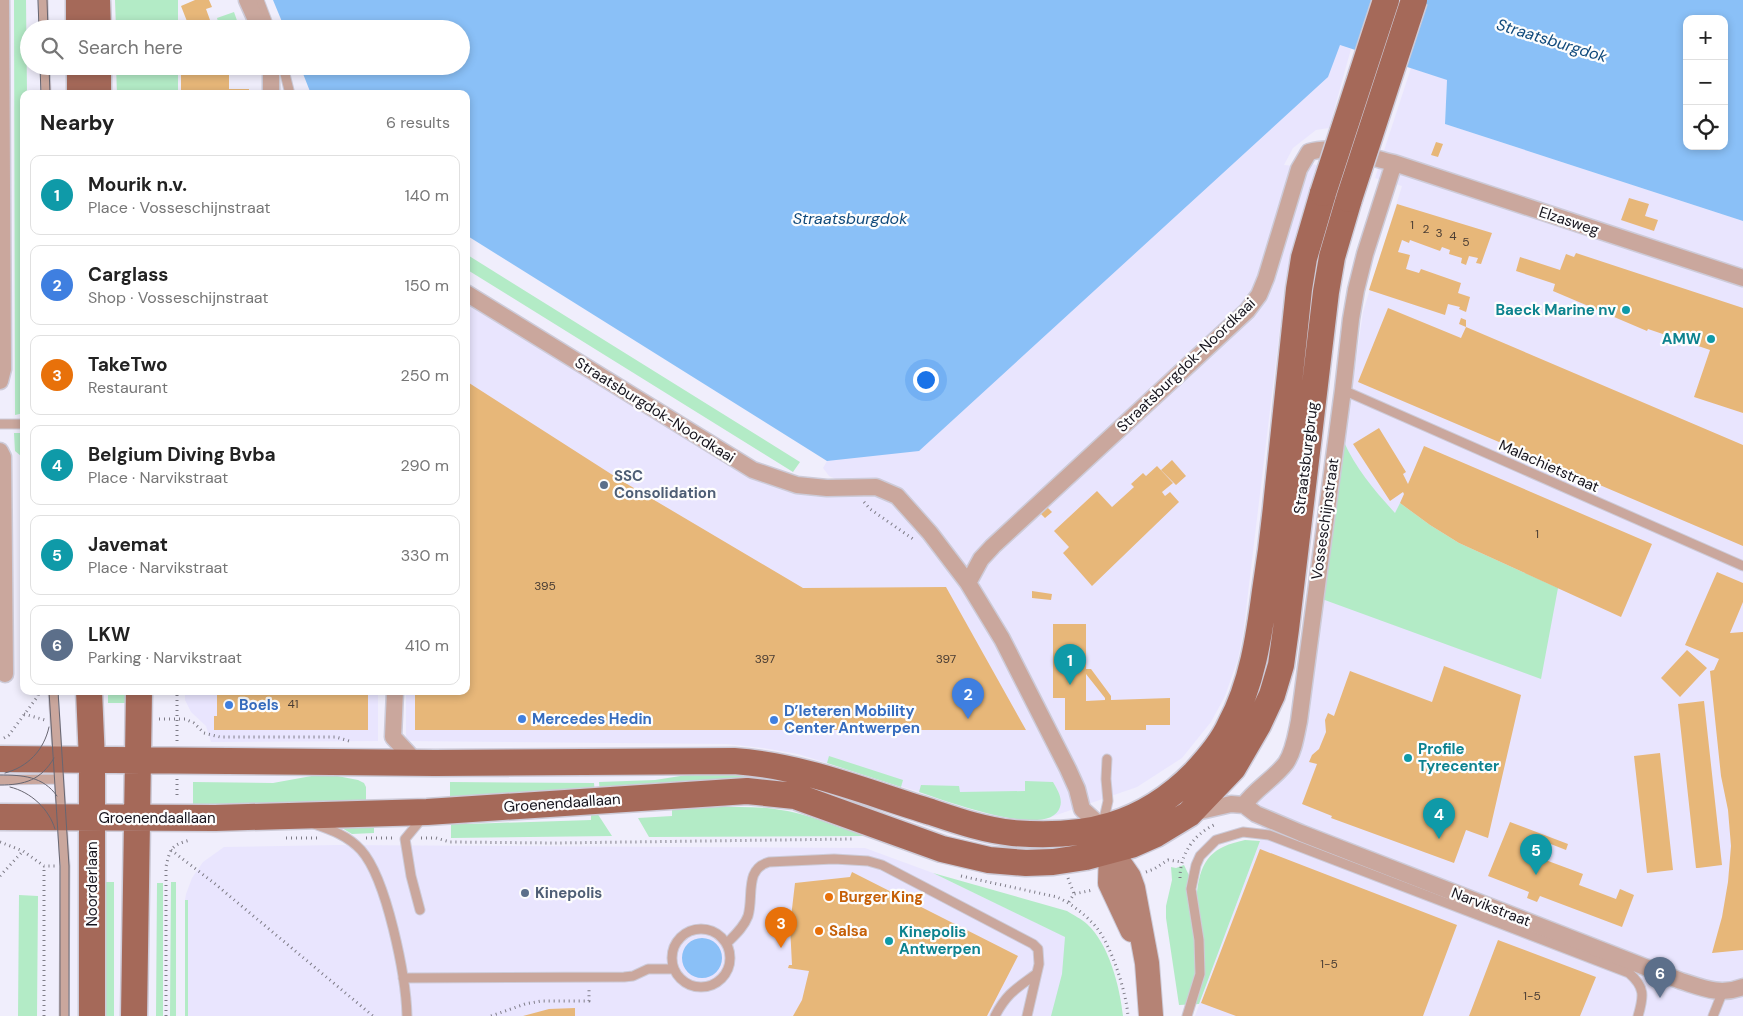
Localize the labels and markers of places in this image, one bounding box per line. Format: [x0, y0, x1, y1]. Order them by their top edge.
place label: Baeck Marine nv [1496, 300, 1617, 320]
marker: Baeck Marine nv [1620, 304, 1632, 316]
place label: AMW [1662, 329, 1701, 349]
marker: AMW [1705, 333, 1717, 345]
place label: SSC Consolidation [614, 466, 716, 503]
marker: SSC Consolidation [598, 479, 610, 491]
pin: 1 [1054, 644, 1086, 685]
pin: 2 [952, 678, 984, 719]
place label: Boels [239, 695, 279, 715]
marker: Boels [223, 699, 235, 711]
place label: D’Ieteren Mobility Center Antwerpen [784, 701, 920, 738]
place label: Mercedes Hedin [532, 709, 652, 729]
marker: Mercedes Hedin [516, 713, 528, 725]
marker: D’Ieteren Mobility Center Antwerpen [768, 714, 780, 726]
place label: Profile Tyrecenter [1418, 739, 1499, 776]
marker: Profile Tyrecenter [1402, 752, 1414, 764]
pin: 4 [1423, 798, 1455, 839]
pin: 5 [1520, 834, 1552, 875]
place label: Kinepolis [535, 883, 602, 903]
marker: Kinepolis [519, 887, 531, 899]
place label: Burger King [839, 887, 923, 907]
marker: Burger King [823, 891, 835, 903]
pin: 3 [765, 907, 797, 948]
place label: Salsa [829, 921, 868, 941]
place label: Kinepolis Antwerpen [899, 922, 981, 959]
marker: Salsa [813, 925, 825, 937]
marker: Kinepolis Antwerpen [883, 935, 895, 947]
pin: 6 [1644, 957, 1676, 998]

